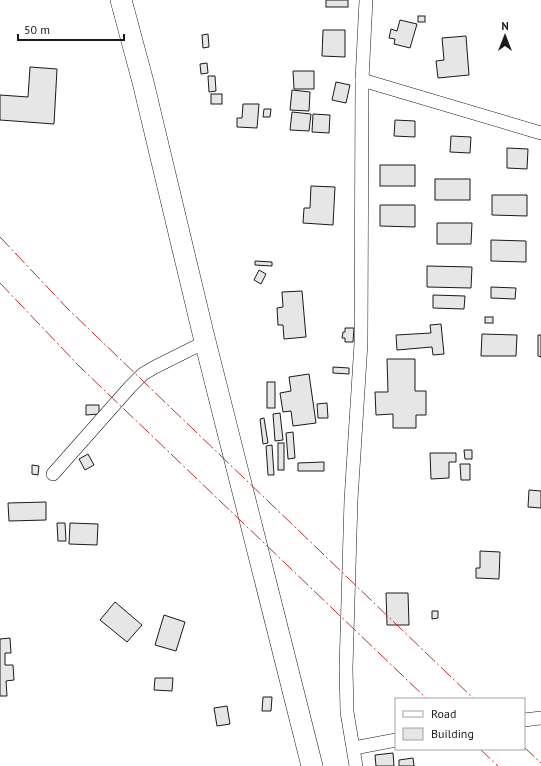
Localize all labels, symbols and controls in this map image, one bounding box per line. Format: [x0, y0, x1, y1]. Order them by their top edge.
scale bar [18, 16, 124, 42]
north arrow [485, 16, 525, 56]
text: N [501, 19, 509, 33]
text: 50 m [24, 22, 50, 37]
legend [395, 698, 525, 750]
text: Road [431, 706, 456, 721]
text: Building [431, 726, 474, 741]

